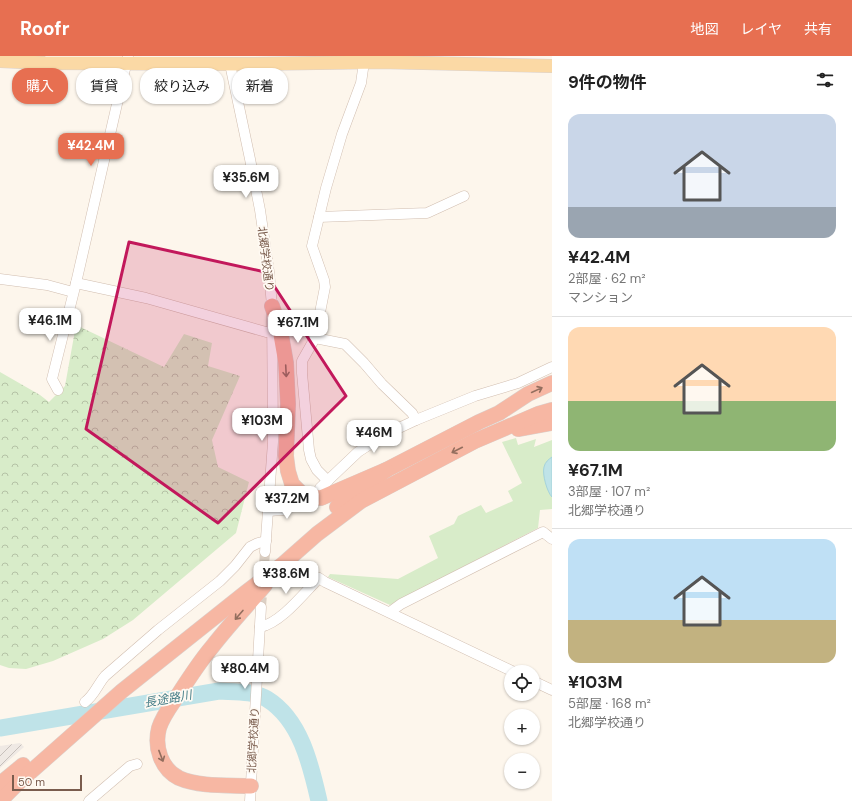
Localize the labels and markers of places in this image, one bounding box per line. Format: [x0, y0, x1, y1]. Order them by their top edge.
pin: ¥42.4M [58, 133, 124, 167]
pin: ¥35.6M [213, 165, 279, 199]
pin: ¥46.1M [17, 308, 83, 342]
pin: ¥67.1M [265, 310, 331, 344]
pin: ¥103M [234, 408, 290, 442]
pin: ¥46M [350, 420, 398, 454]
pin: ¥37.2M [254, 486, 320, 520]
pin: ¥38.6M [253, 561, 319, 595]
pin: ¥80.4M [212, 656, 278, 690]

